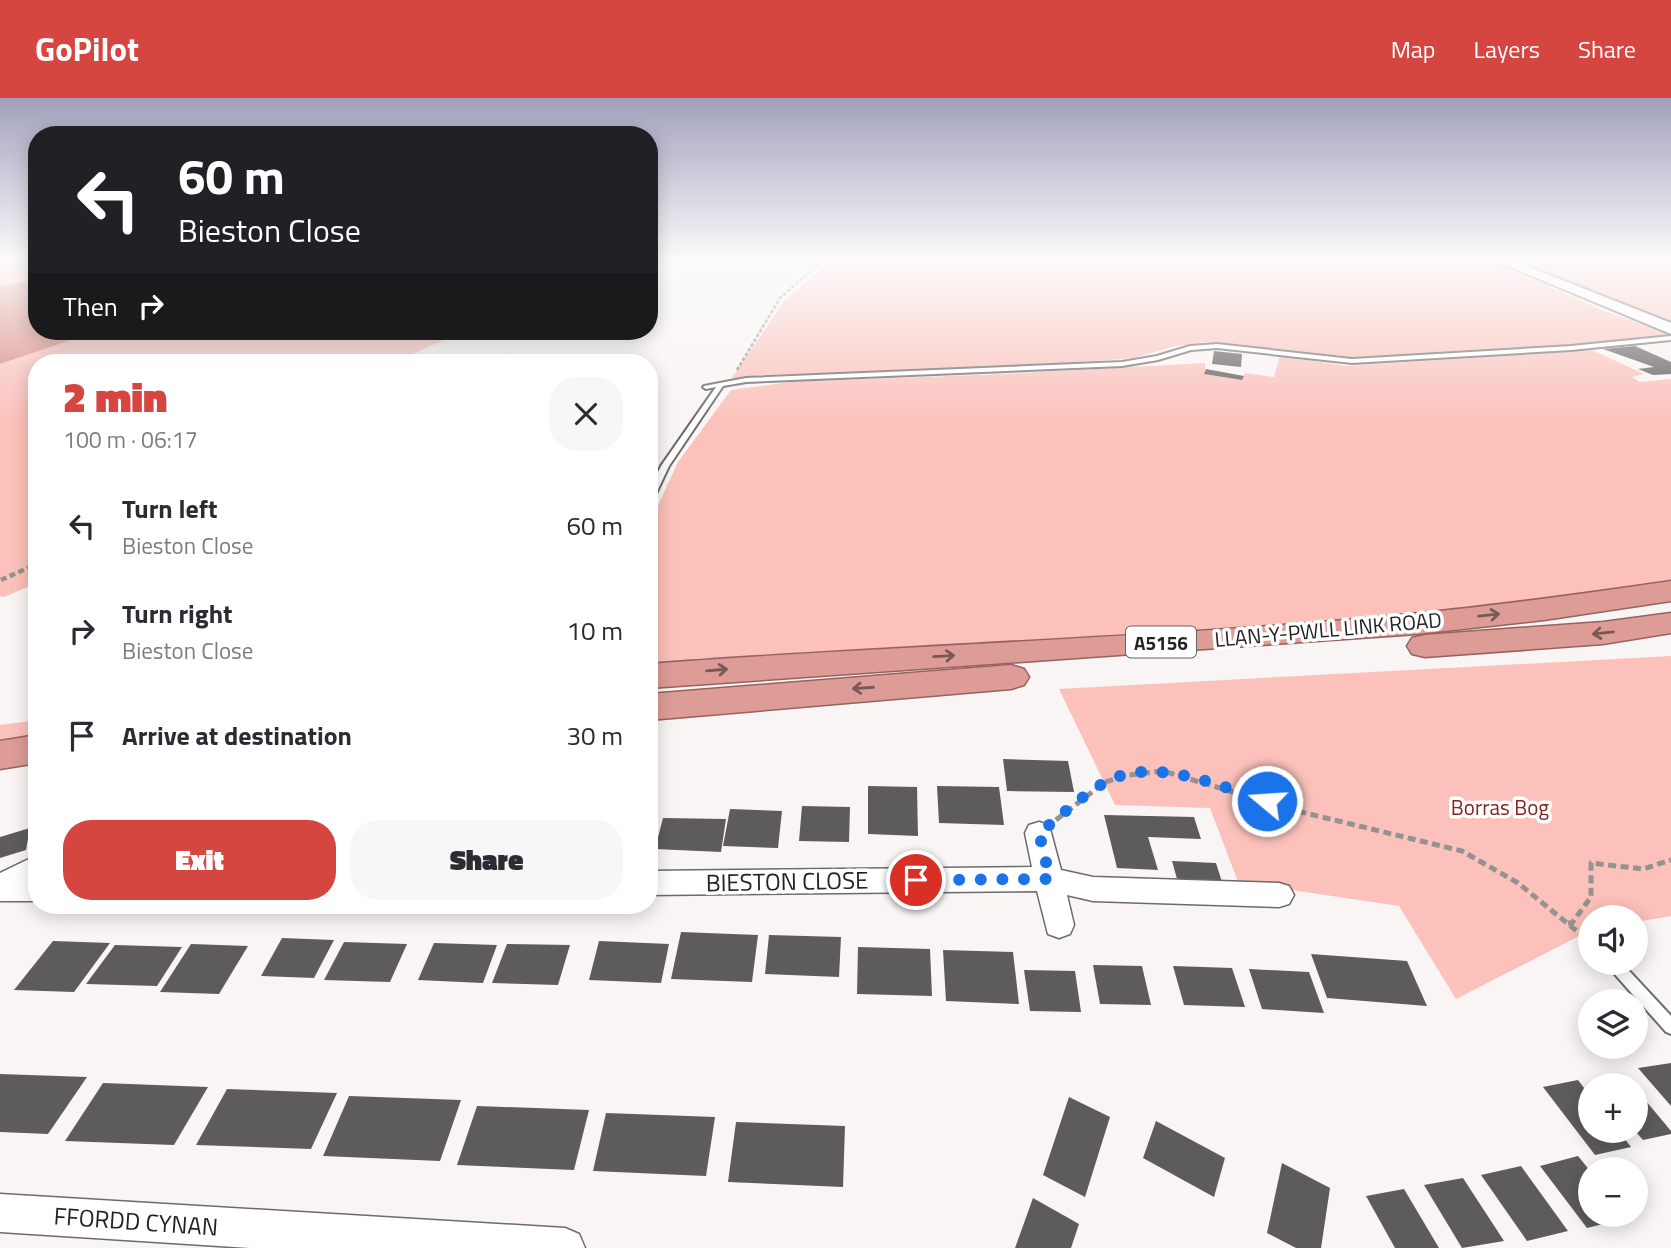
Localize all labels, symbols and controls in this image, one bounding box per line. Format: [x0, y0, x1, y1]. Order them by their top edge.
text: GoPilot [35, 24, 139, 74]
text: Map [1391, 31, 1436, 67]
text: Layers [1474, 31, 1540, 67]
text: Share [1578, 31, 1636, 67]
text: 60 m [178, 138, 285, 213]
icon: left [63, 154, 154, 245]
text: Bieston Close [178, 206, 361, 254]
text: Then [63, 287, 118, 326]
icon: right [132, 287, 170, 325]
text: 2 min [63, 364, 167, 428]
button: close [549, 377, 623, 451]
text: 100 m · 06:17 [63, 422, 198, 457]
text: Turn left [122, 489, 217, 528]
text: 60 m [566, 506, 623, 545]
icon: left [63, 507, 101, 545]
text: Bieston Close [122, 528, 253, 563]
text: Turn right [122, 594, 233, 633]
street label: LLAN-Y-PWLL LINK ROAD [1213, 603, 1443, 655]
one-way arrow [1477, 609, 1499, 622]
text: 10 m [566, 611, 623, 650]
icon: right [63, 612, 101, 650]
road number: A5156 [1126, 626, 1196, 657]
one-way arrow [1593, 626, 1615, 639]
text: Bieston Close [122, 633, 253, 668]
one-way arrow [932, 649, 955, 662]
one-way arrow [705, 663, 728, 676]
one-way arrow [852, 681, 875, 694]
text: Arrive at destination [122, 716, 352, 755]
text: 30 m [566, 716, 623, 755]
icon: arrive [63, 717, 101, 755]
position arrow [1230, 764, 1304, 838]
park label: Borras Bog [1451, 791, 1549, 823]
button: Exit [63, 820, 336, 900]
button: Share [350, 820, 623, 900]
pin [886, 850, 946, 910]
icon: arrive [897, 861, 935, 899]
street label: BIESTON CLOSE [705, 862, 869, 900]
map controls [1578, 905, 1648, 1227]
button: sound [1578, 905, 1648, 975]
button: layers [1578, 989, 1648, 1059]
button: + [1578, 1073, 1648, 1143]
button: − [1578, 1157, 1648, 1227]
street label: FFORDD CYNAN [53, 1197, 219, 1245]

